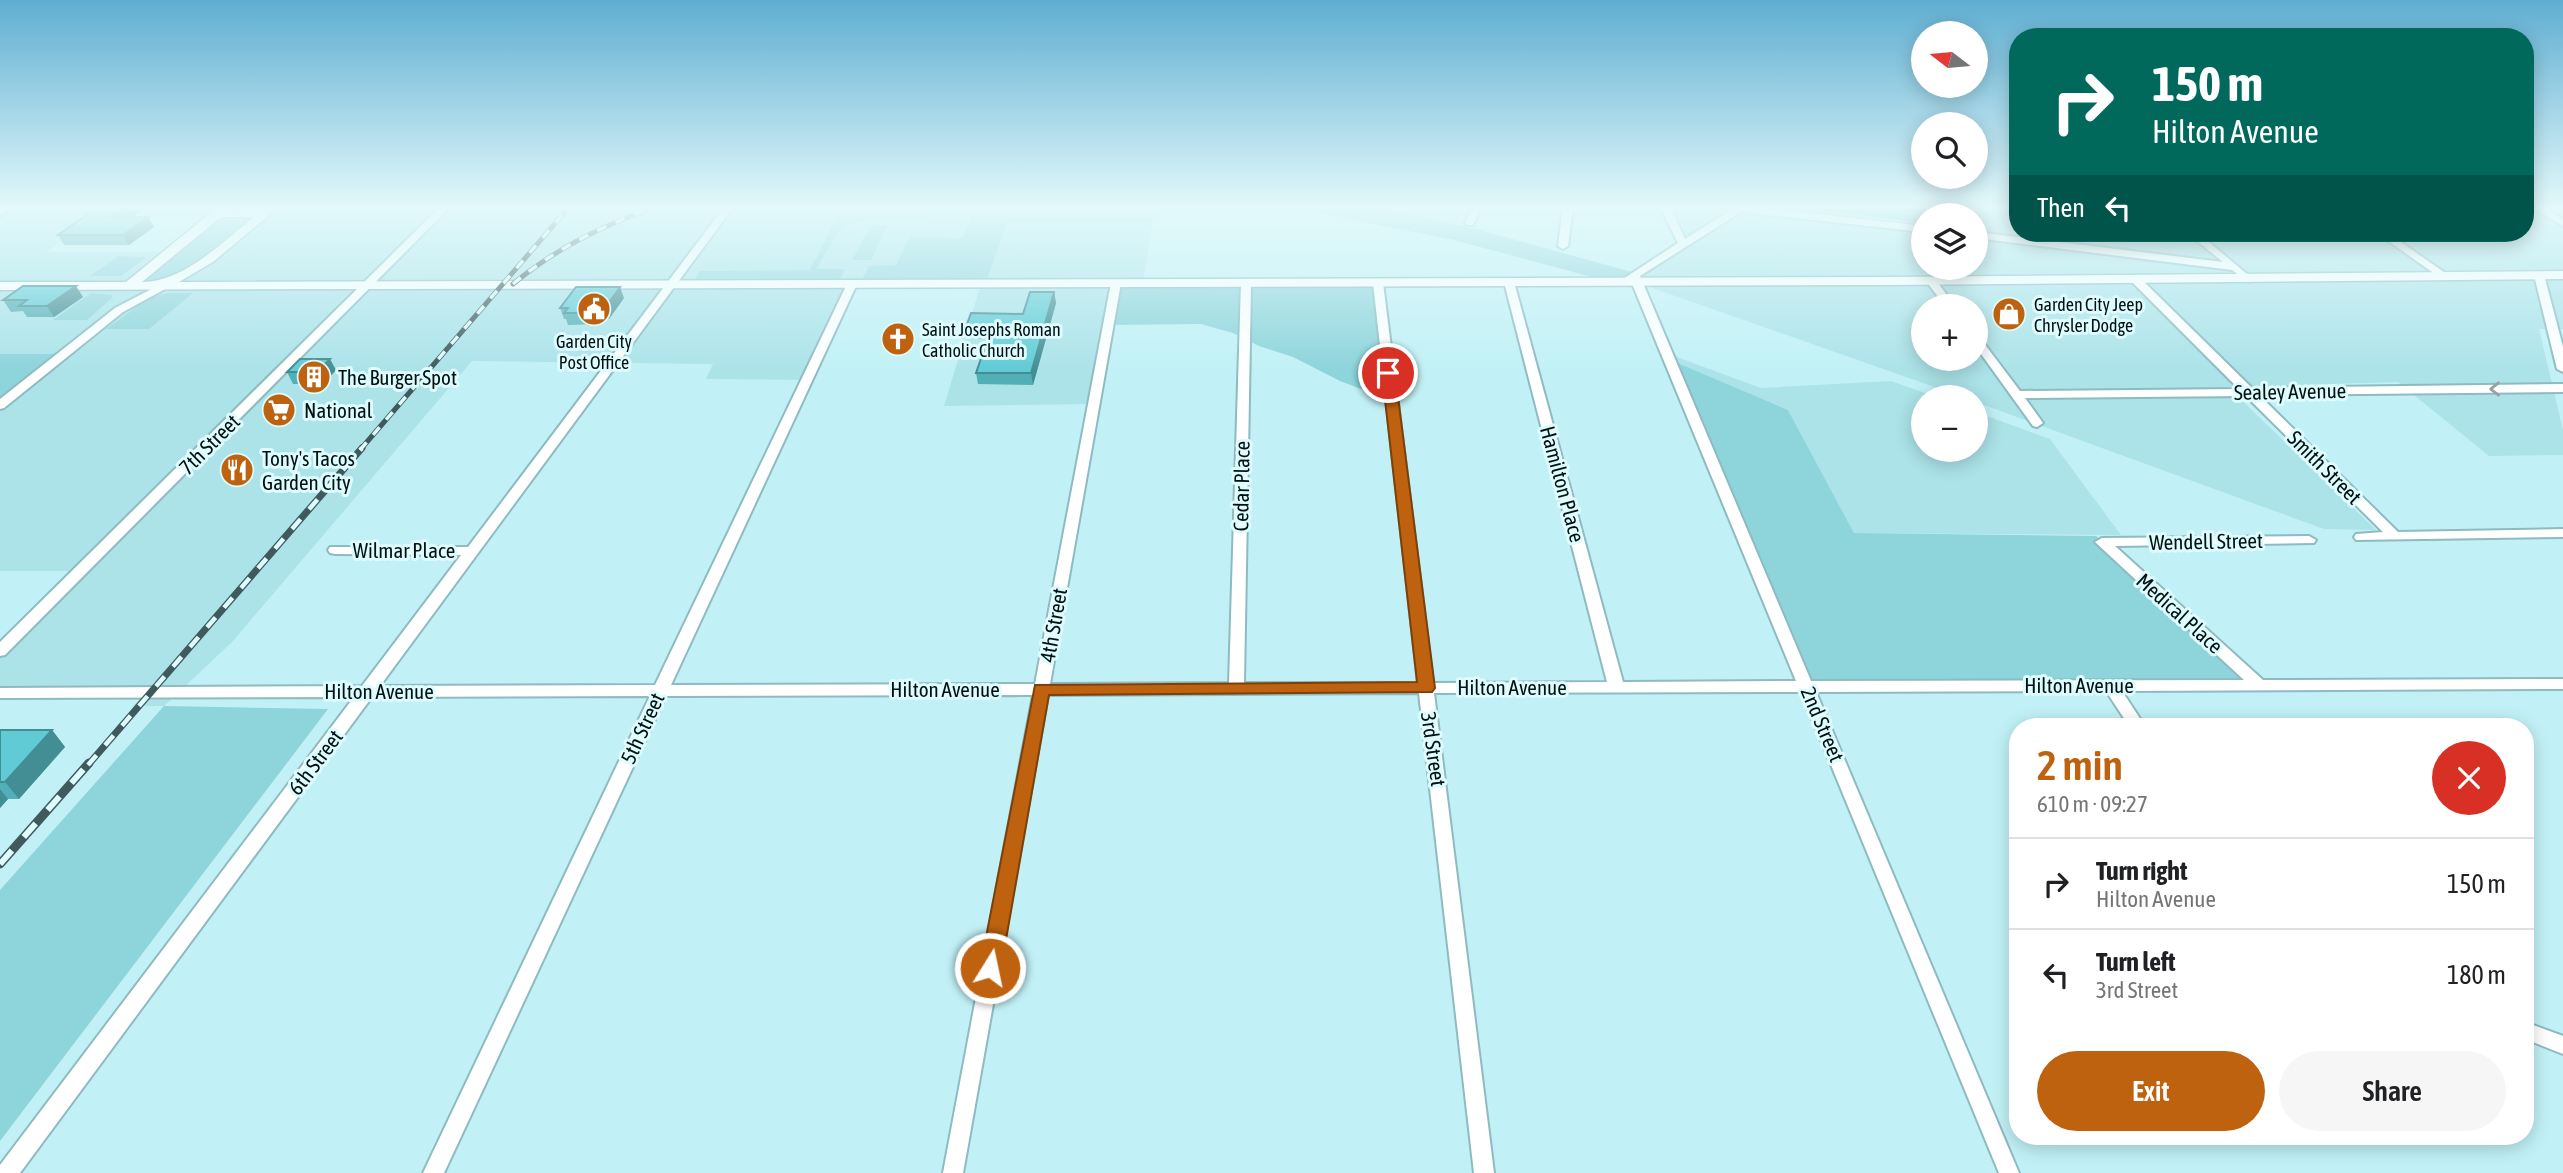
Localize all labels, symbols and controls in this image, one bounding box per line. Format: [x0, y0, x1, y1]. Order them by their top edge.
north arrow [1911, 21, 1988, 98]
map controls [1911, 21, 1988, 462]
text: 150 m [2152, 55, 2263, 111]
icon: right [2037, 56, 2128, 147]
button: search [1911, 112, 1988, 189]
text: Hilton Avenue [2152, 113, 2319, 150]
icon: left [2099, 189, 2137, 227]
text: Then [2037, 193, 2085, 223]
button: layers [1911, 203, 1988, 280]
public building icon: Garden City Post Office [575, 290, 613, 328]
button: + [1911, 294, 1988, 371]
place label: Garden City Jeep Chrysler Dodge [2034, 294, 2143, 336]
shop icon: Garden City Jeep Chrysler Dodge [1990, 295, 2028, 333]
place label: Saint Josephs Roman Catholic Church [922, 319, 1061, 361]
church icon: Saint Josephs Roman Catholic Church [879, 320, 917, 358]
place label: Garden City Post Office [556, 331, 632, 373]
pin [1358, 343, 1418, 403]
icon: arrive [1369, 354, 1407, 392]
building icon: The Burger Spot [295, 358, 333, 396]
place label: The Burger Spot [338, 365, 457, 389]
street label: Sealey Avenue [2234, 378, 2346, 404]
one-way arrow [2489, 381, 2500, 397]
button: − [1911, 385, 1988, 462]
supermarket icon: National [260, 391, 298, 429]
place label: National [304, 398, 373, 422]
street label: 7th Street [174, 409, 244, 479]
street label: Hamilton Place [1536, 423, 1590, 545]
street label: Smith Street [2283, 425, 2367, 509]
street label: Cedar Place [1228, 441, 1254, 531]
place label: Tony's Tacos Garden City [262, 446, 355, 494]
restaurant icon: Tony's Tacos Garden City [218, 451, 256, 489]
street label: Wendell Street [2149, 528, 2263, 554]
street label: Wilmar Place [353, 538, 455, 562]
street label: Medical Place [2132, 568, 2228, 658]
street label: 4th Street [1035, 586, 1071, 664]
street label: Hilton Avenue [2024, 673, 2134, 697]
street label: Hilton Avenue [1457, 675, 1567, 699]
street label: Hilton Avenue [890, 677, 1000, 701]
street label: Hilton Avenue [324, 679, 434, 703]
street label: 2nd Street [1797, 683, 1849, 765]
street label: 5th Street [615, 689, 669, 767]
street label: 3rd Street [1417, 710, 1451, 788]
street label: 6th Street [283, 725, 347, 799]
text: 2 min [2037, 741, 2123, 789]
button: close [2432, 741, 2506, 815]
text: 610 m · 09:27 [2037, 791, 2148, 817]
text: Turn right [2096, 856, 2187, 886]
icon: right [2037, 865, 2075, 903]
text: 150 m [2447, 869, 2506, 899]
text: Hilton Avenue [2096, 886, 2216, 912]
position arrow [953, 931, 1027, 1005]
text: Turn left [2096, 947, 2176, 977]
icon: left [2037, 956, 2075, 994]
text: 180 m [2447, 960, 2506, 990]
text: 3rd Street [2096, 977, 2178, 1003]
button: Exit [2037, 1051, 2265, 1131]
button: Share [2279, 1051, 2506, 1131]

